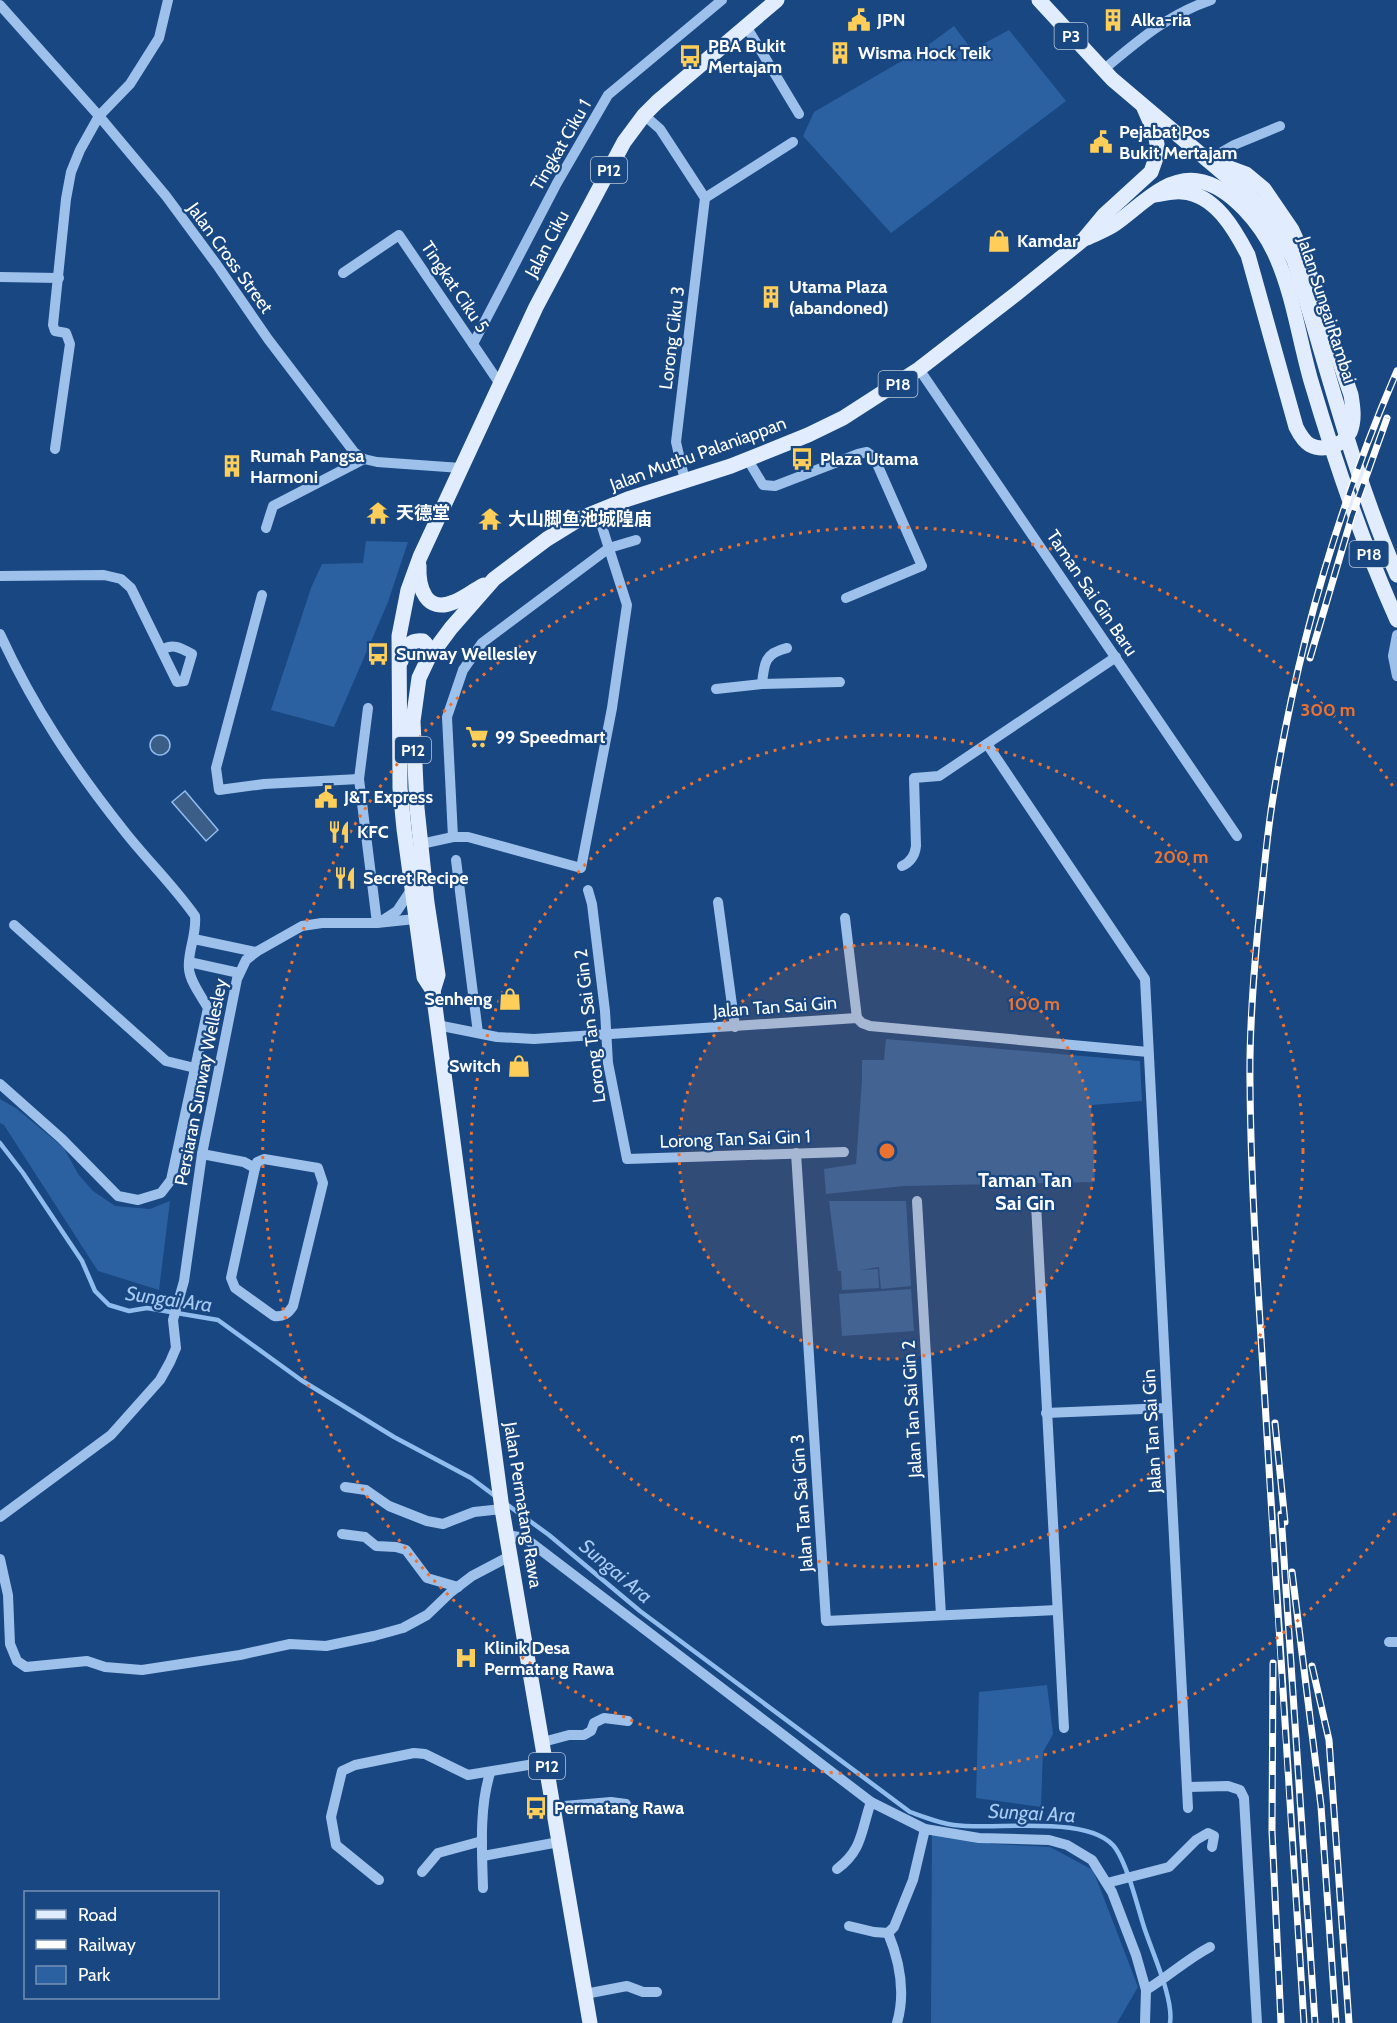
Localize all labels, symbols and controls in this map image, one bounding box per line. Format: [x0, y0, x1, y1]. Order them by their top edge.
public building icon: JPN [846, 7, 872, 33]
building icon: Alka-ria [1100, 7, 1126, 33]
place label: JPN [876, 9, 906, 31]
place label: Alka-ria [1131, 9, 1191, 31]
road number: P3 [1054, 23, 1088, 49]
place label: PBA Bukit Mertajam [708, 35, 786, 78]
building icon: Wisma Hock Teik [827, 40, 853, 66]
place label: Wisma Hock Teik [858, 42, 991, 64]
bus stop icon: PBA Bukit Mertajam [677, 43, 703, 69]
street label: Tingkat Ciku 1 [526, 95, 596, 195]
place label: Pejabat Pos Bukit Mertajam [1119, 121, 1237, 164]
public building icon: Pejabat Pos Bukit Mertajam [1088, 129, 1114, 155]
road number: P12 [591, 157, 627, 183]
street label: Jalan Cross Street [182, 197, 278, 318]
street label: Jalan Ciku [520, 207, 574, 282]
shop icon: Kamdar [986, 228, 1012, 254]
place label: Kamdar [1017, 230, 1078, 252]
street label: Jalan Sungai Rambai [1293, 233, 1361, 386]
street label: Tingkat Ciku 5 [416, 237, 494, 337]
place label: Utama Plaza (abandoned) [789, 276, 889, 319]
building icon: Utama Plaza (abandoned) [758, 284, 784, 310]
street label: Lorong Ciku 3 [655, 285, 689, 391]
road number: P18 [878, 371, 918, 397]
street label: Jalan Muthu Palaniappan [606, 412, 789, 496]
place label: Rumah Pangsa Harmoni [250, 445, 365, 488]
bus stop icon: Plaza Utama [789, 446, 815, 472]
place label: Plaza Utama [820, 448, 918, 470]
building icon: Rumah Pangsa Harmoni [219, 453, 245, 479]
temple icon: 天德堂 [365, 500, 391, 526]
place label: 天德堂 [396, 502, 450, 524]
temple icon: 大山脚鱼池城隍庙 [477, 506, 503, 532]
place label: 大山脚鱼池城隍庙 [508, 508, 652, 530]
street label: Taman Sai Gin Baru [1042, 526, 1142, 660]
road number: P18 [1350, 541, 1388, 567]
bus stop icon: Sunway Wellesley [365, 641, 391, 667]
place label: Sunway Wellesley [396, 643, 537, 665]
text: 300 m [1301, 699, 1355, 721]
supermarket icon: 99 Speedmart [464, 724, 490, 750]
place label: 99 Speedmart [495, 726, 605, 748]
road number: P12 [395, 737, 431, 763]
public building icon: J&T Express [313, 784, 339, 810]
place label: J&T Express [343, 786, 433, 808]
restaurant icon: KFC [326, 819, 352, 845]
place label: KFC [357, 821, 389, 843]
text: 200 m [1154, 846, 1208, 868]
restaurant icon: Secret Recipe [332, 865, 358, 891]
place label: Secret Recipe [363, 867, 468, 889]
street label: Lorong Tan Sai Gin 2 [570, 948, 610, 1104]
street label: Persiaran Sunway Wellesley [170, 977, 232, 1187]
shop icon: Senheng [497, 986, 523, 1012]
place label: Senheng [424, 988, 492, 1010]
street label: Jalan Tan Sai Gin [711, 992, 838, 1022]
text: 100 m [1008, 993, 1060, 1015]
shop icon: Switch [506, 1053, 532, 1079]
place label: Switch [449, 1055, 501, 1077]
street label: Lorong Tan Sai Gin 1 [659, 1125, 811, 1153]
centre of rings [877, 1141, 897, 1161]
district label: Taman Tan Sai Gin [978, 1168, 1072, 1215]
water label: Sungai Ara [124, 1281, 214, 1317]
street label: Jalan Tan Sai Gin 2 [897, 1340, 927, 1479]
street label: Jalan Tan Sai Gin [1138, 1368, 1166, 1495]
street label: Jalan Permatang Rawa [499, 1419, 547, 1590]
street label: Jalan Tan Sai Gin 3 [786, 1433, 818, 1574]
water label: Sungai Ara [575, 1534, 657, 1608]
place label: Klinik Desa Permatang Rawa [484, 1637, 614, 1680]
hospital icon: Klinik Desa Permatang Rawa [453, 1645, 479, 1671]
road number: P12 [529, 1753, 565, 1779]
bus stop icon: Permatang Rawa [523, 1795, 549, 1821]
place label: Permatang Rawa [554, 1797, 684, 1819]
water label: Sungai Ara [988, 1799, 1076, 1827]
legend [24, 1891, 219, 1999]
text: Road [78, 1904, 117, 1926]
text: Railway [78, 1934, 136, 1956]
text: Park [78, 1964, 111, 1986]

